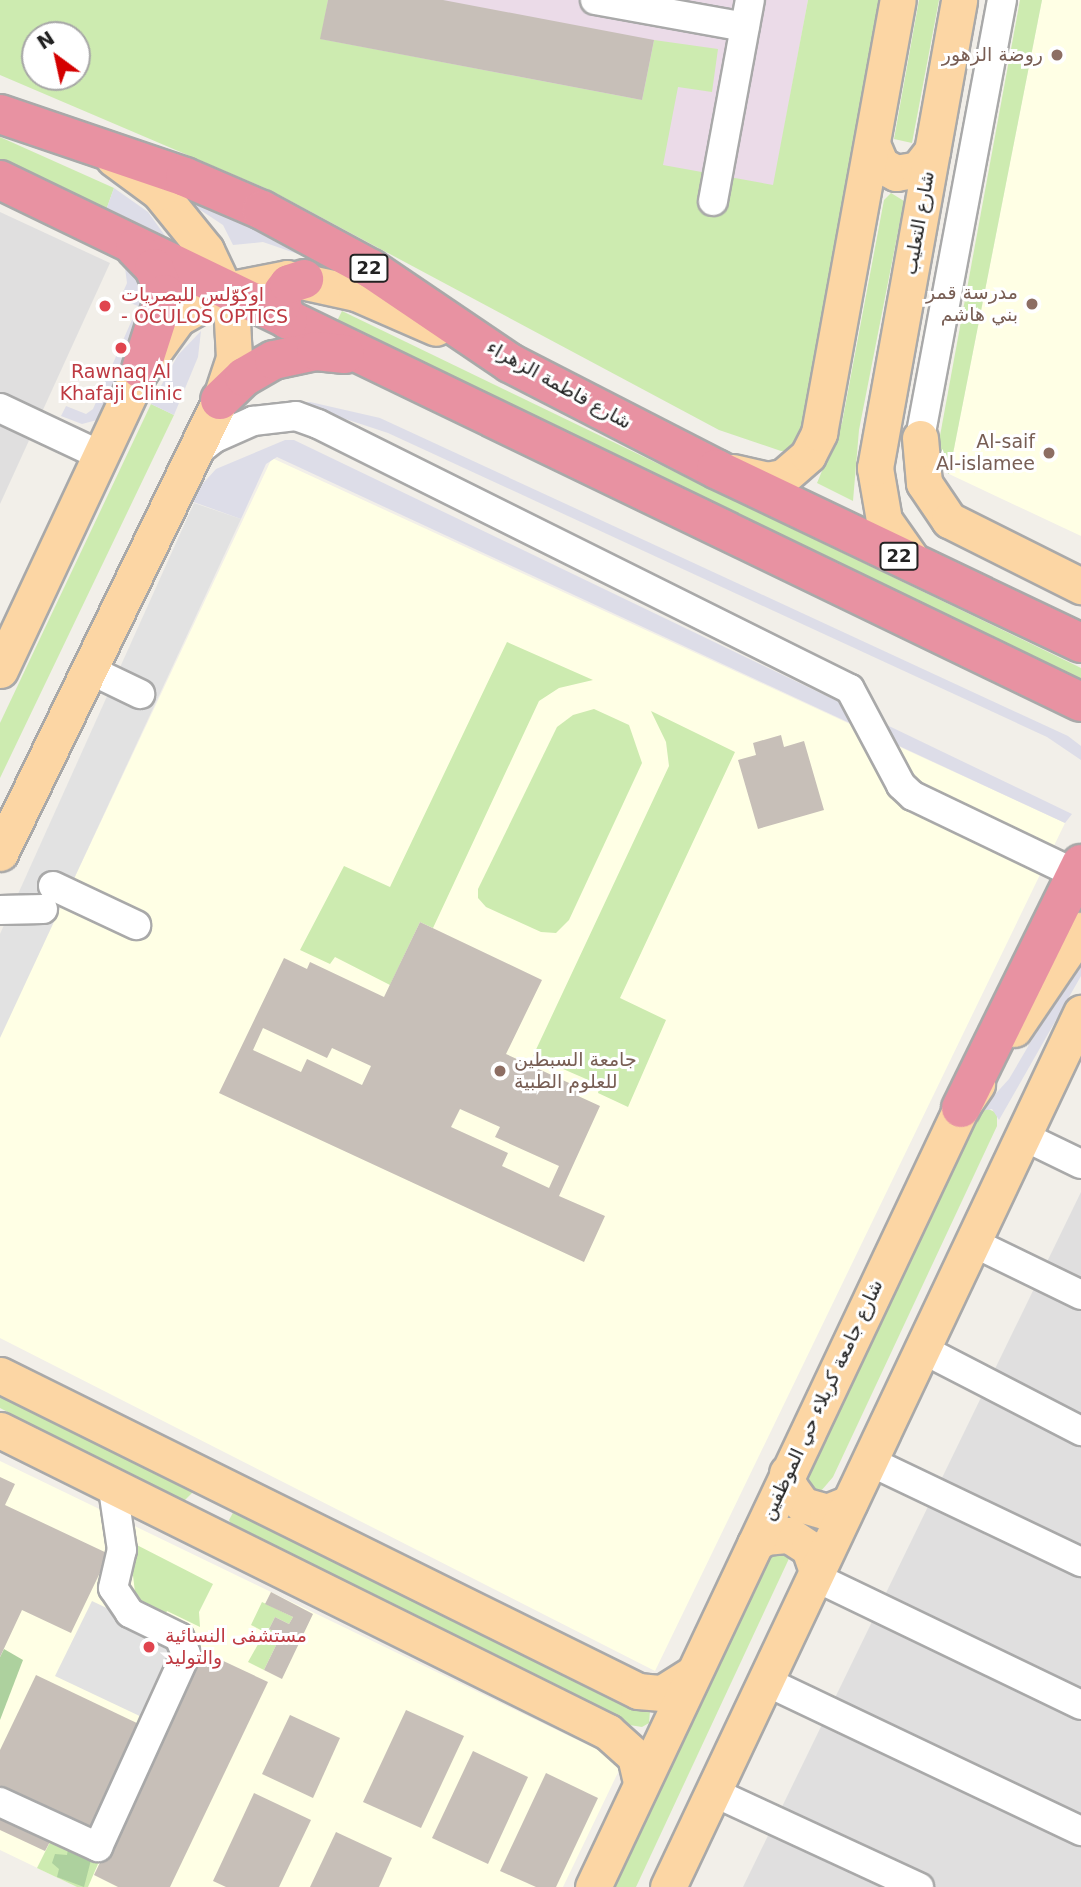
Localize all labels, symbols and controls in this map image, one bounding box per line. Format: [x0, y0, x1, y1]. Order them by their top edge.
north arrow [21, 21, 91, 91]
text: N [33, 27, 58, 54]
place label: روضة الزهور [942, 44, 1043, 66]
marker: روضة الزهور [1049, 47, 1065, 63]
street label: شارع التعليب [899, 169, 939, 277]
road number: 22 [348, 254, 390, 282]
place label: مدرسة قمر بني هاشم [926, 282, 1018, 326]
place label: اوكوّلس للبصريات - OCULOS OPTICS [121, 284, 288, 328]
marker: اوكوّلس للبصريات - OCULOS OPTICS [95, 296, 115, 316]
marker: مدرسة قمر بني هاشم [1024, 296, 1040, 312]
street label: شارع فاطمة الزهراء [483, 336, 635, 434]
marker: Rawnaq Al Khafaji Clinic [111, 338, 131, 358]
place label: Rawnaq Al Khafaji Clinic [60, 361, 182, 405]
place label: Al-saif Al-islamee [936, 431, 1035, 475]
marker: Al-saif Al-islamee [1041, 445, 1057, 461]
road number: 22 [878, 542, 920, 570]
place label: جامعة السبطين للعلوم الطبية [514, 1049, 637, 1093]
marker: جامعة السبطين للعلوم الطبية [492, 1063, 508, 1079]
street label: شارع جامعة كربلاء حي الموظفين [756, 1276, 888, 1524]
place label: مستشفى النسائية والتوليد [165, 1625, 307, 1669]
marker: مستشفى النسائية والتوليد [139, 1637, 159, 1657]

